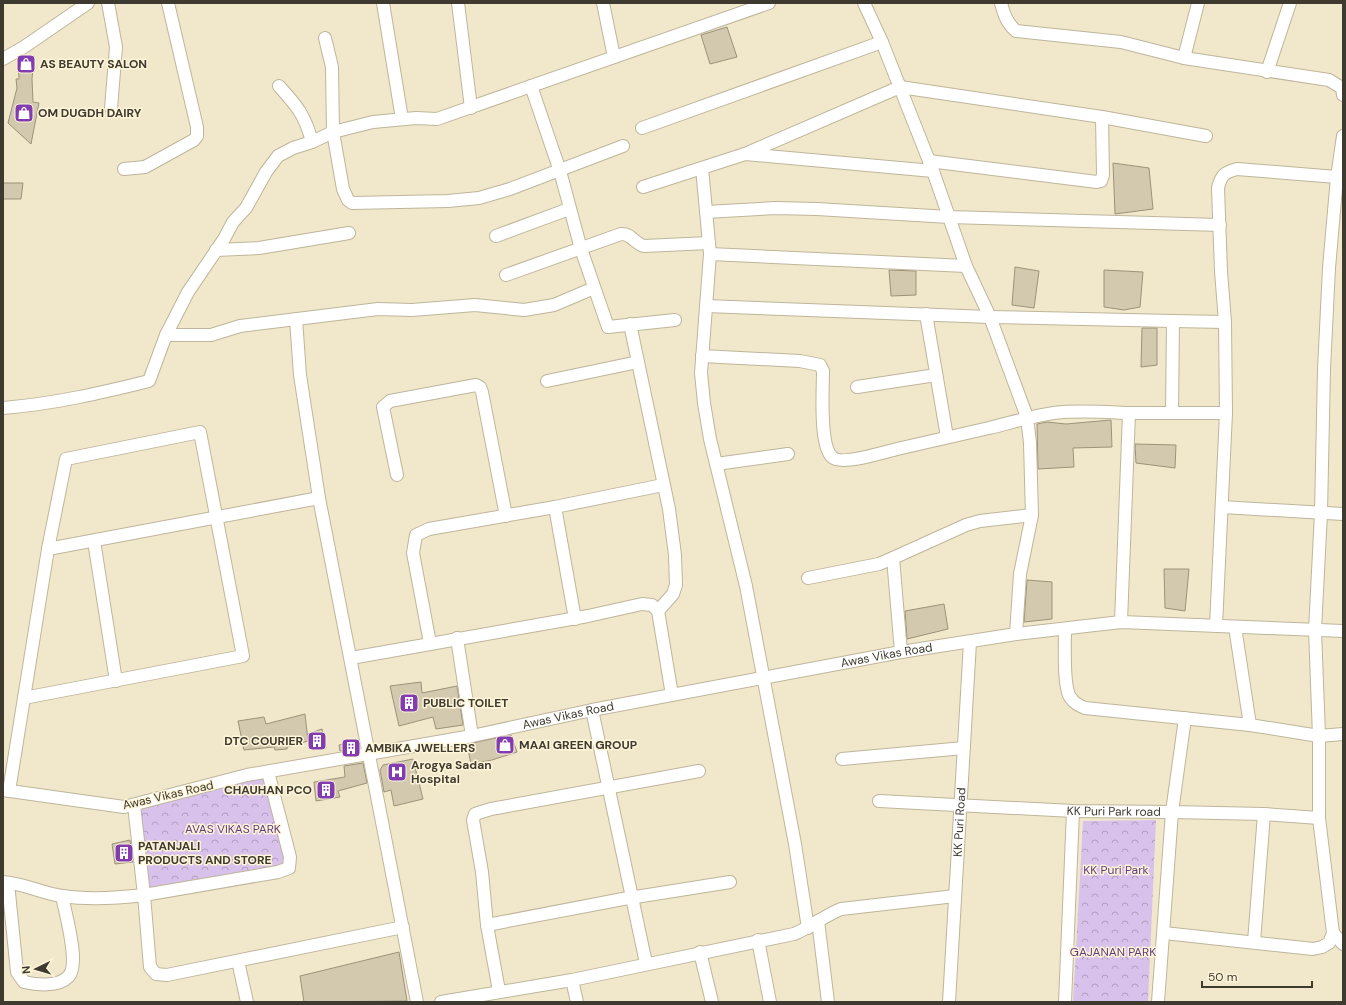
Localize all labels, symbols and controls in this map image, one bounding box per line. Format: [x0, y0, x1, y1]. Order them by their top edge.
shop icon: AS BEAUTY SALON [15, 53, 37, 75]
place label: AS BEAUTY SALON [40, 56, 147, 72]
shop icon: OM DUGDH DAIRY [13, 102, 35, 124]
place label: OM DUGDH DAIRY [38, 105, 142, 121]
street label: Awas Vikas Road [839, 639, 933, 671]
building icon: PUBLIC TOILET [398, 692, 420, 714]
place label: PUBLIC TOILET [423, 695, 508, 711]
street label: Awas Vikas Road [521, 698, 615, 733]
building icon: DTC COURIER [306, 730, 328, 752]
place label: DTC COURIER [224, 733, 303, 749]
shop icon: MAAI GREEN GROUP [494, 734, 516, 756]
building icon: AMBIKA JWELLERS [340, 737, 362, 759]
place label: MAAI GREEN GROUP [519, 737, 637, 753]
place label: AMBIKA JWELLERS [365, 740, 475, 756]
place label: Arogya Sadan Hospital [411, 757, 492, 787]
hospital icon: Arogya Sadan Hospital [386, 761, 408, 783]
street label: Awas Vikas Road [121, 777, 215, 813]
building icon: CHAUHAN PCO [315, 779, 337, 801]
place label: CHAUHAN PCO [224, 782, 312, 798]
street label: KK Puri Road [949, 787, 969, 858]
street label: KK Puri Park road [1066, 803, 1161, 820]
park label: AVAS VIKAS PARK [185, 821, 281, 837]
place label: PATANJALI PRODUCTS AND STORE [138, 838, 272, 868]
building icon: PATANJALI PRODUCTS AND STORE [113, 842, 135, 864]
park label: KK Puri Park [1083, 862, 1149, 878]
park label: GAJANAN PARK [1070, 944, 1156, 960]
north arrow [16, 949, 56, 989]
scale bar [1202, 963, 1312, 989]
text: N [19, 965, 33, 974]
text: 50 m [1208, 969, 1237, 985]

